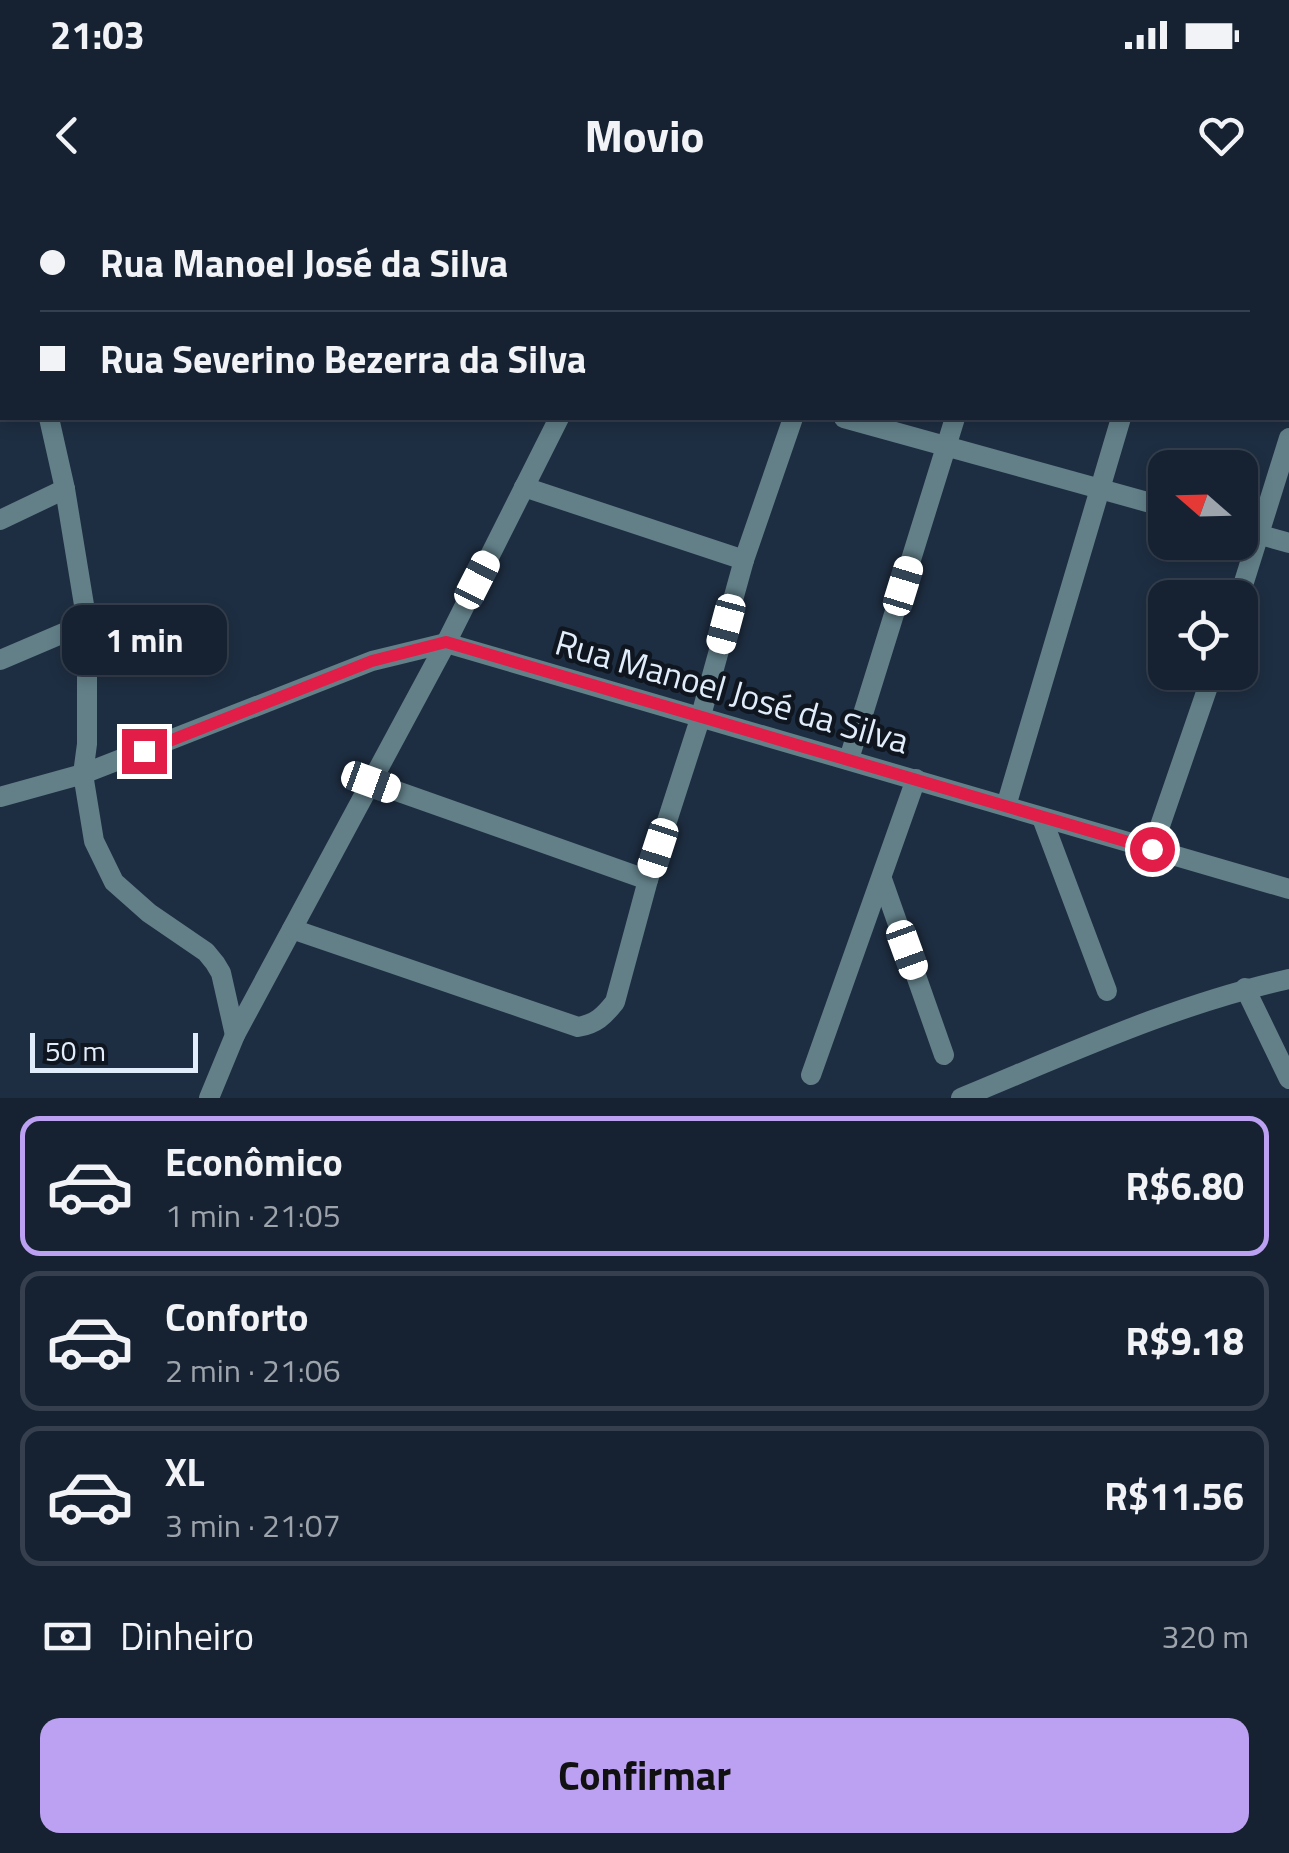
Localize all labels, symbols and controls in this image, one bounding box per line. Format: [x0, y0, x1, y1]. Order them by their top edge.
text: 21:03 [50, 6, 145, 64]
text: Movio [585, 101, 704, 169]
icon: back [40, 108, 95, 163]
icon: heart [1194, 108, 1249, 163]
text: Rua Manoel José da Silva [100, 234, 508, 292]
text: Rua Severino Bezerra da Silva [100, 330, 586, 388]
north arrow [1148, 450, 1258, 560]
map controls [1148, 450, 1258, 690]
car [450, 546, 504, 614]
car [880, 553, 926, 619]
button: locate [1148, 580, 1258, 690]
car [704, 591, 748, 657]
callout: 1 min [62, 606, 226, 676]
street label: Rua Manoel José da Silva [549, 615, 915, 767]
text: 1 min [106, 616, 183, 664]
route end [122, 729, 167, 774]
car [338, 758, 404, 806]
car [634, 815, 682, 881]
route start [1130, 827, 1175, 872]
car [883, 917, 931, 983]
scale bar [30, 1028, 198, 1073]
text: 50 m [45, 1029, 106, 1072]
text: Econômico [165, 1133, 343, 1191]
icon: car [45, 1141, 135, 1231]
text: R$6.80 [1126, 1157, 1244, 1215]
text: 1 min · 21:05 [165, 1191, 341, 1239]
text: Conforto [165, 1288, 308, 1346]
icon: car [45, 1296, 135, 1386]
text: R$9.18 [1126, 1312, 1244, 1370]
text: 2 min · 21:06 [165, 1346, 341, 1394]
text: XL [165, 1443, 205, 1501]
icon: car [45, 1451, 135, 1541]
text: R$11.56 [1104, 1467, 1244, 1525]
text: 3 min · 21:07 [165, 1501, 341, 1549]
text: Dinheiro [120, 1607, 254, 1665]
icon: cash [40, 1609, 95, 1664]
text: 320 m [1161, 1612, 1249, 1660]
button: Confirmar [40, 1718, 1249, 1833]

